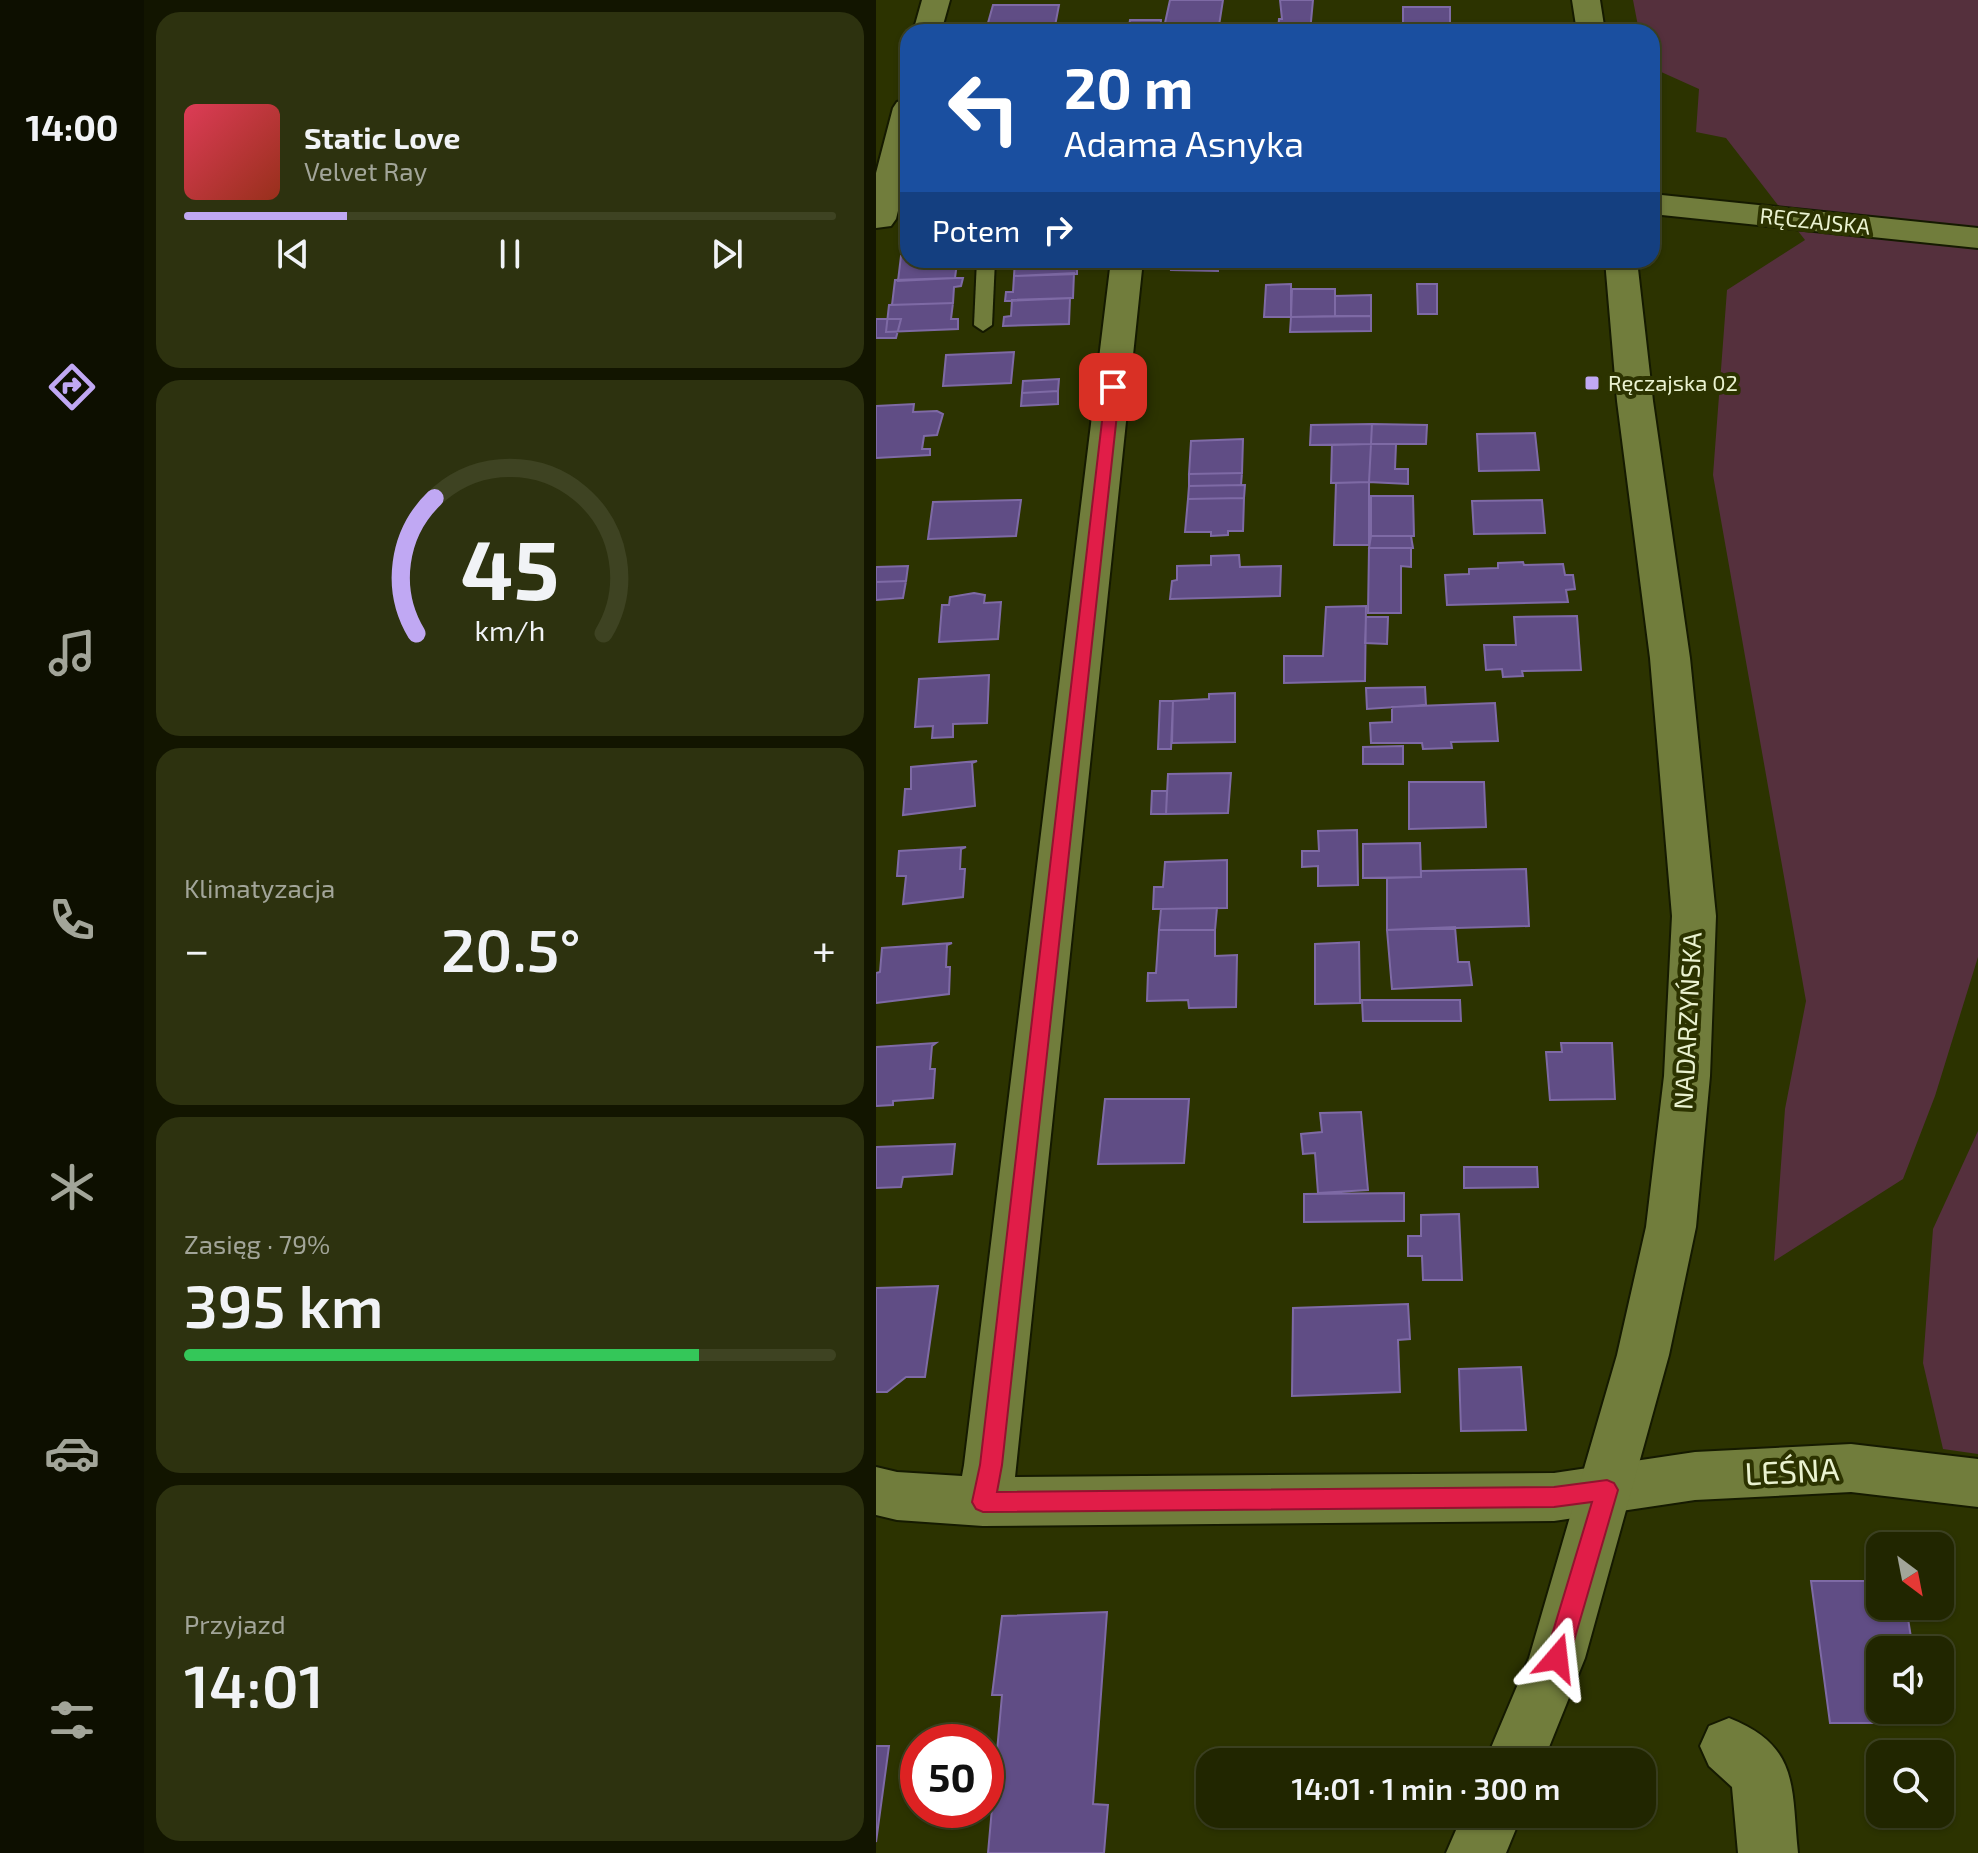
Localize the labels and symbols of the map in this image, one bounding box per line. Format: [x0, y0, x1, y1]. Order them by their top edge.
street label: RĘCZAJSKA [1759, 201, 1872, 239]
pin [1079, 353, 1147, 421]
place label: Ręczajska 02 [1608, 369, 1738, 396]
marker: Ręczajska 02 [1583, 374, 1601, 392]
street label: NADARZYŃSKA [1666, 931, 1707, 1111]
street label: LEŚNA [1744, 1449, 1840, 1491]
north arrow [1866, 1532, 1954, 1620]
position arrow [1515, 1616, 1599, 1700]
speed limit sign: 50 [900, 1724, 1004, 1828]

